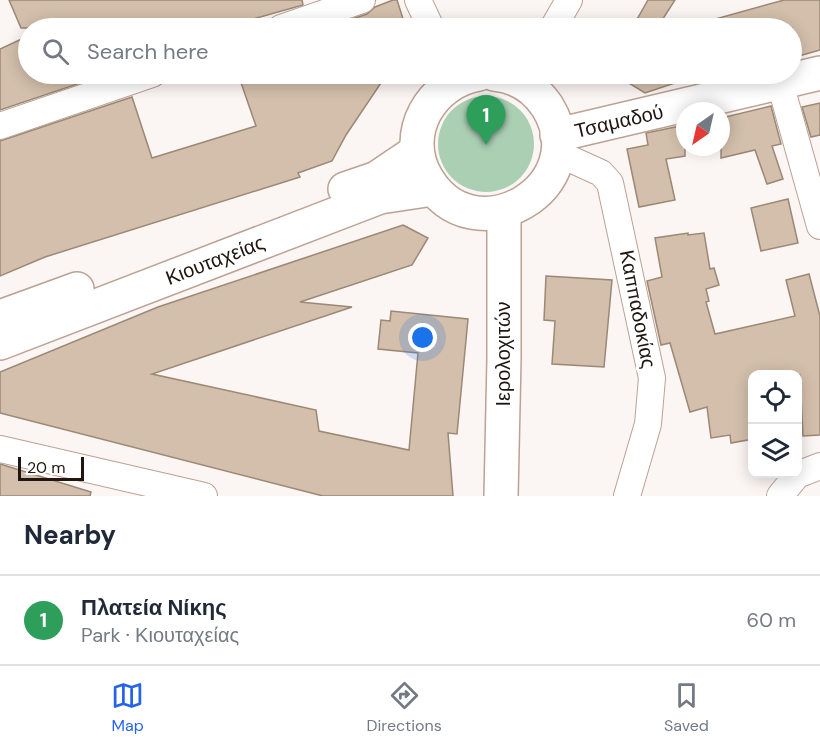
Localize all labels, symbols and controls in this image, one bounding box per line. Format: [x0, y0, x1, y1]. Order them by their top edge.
search box [18, 18, 802, 84]
icon: search [39, 35, 72, 68]
text: Search here [87, 37, 208, 66]
pin: 1 [466, 96, 506, 145]
street label: Τσαμαδού [572, 98, 666, 144]
north arrow [676, 102, 730, 156]
street label: Κιουταχείας [162, 229, 269, 291]
street label: Καππαδοκίας [614, 248, 662, 371]
street label: Ιερολοχιτών [490, 301, 516, 407]
your location [408, 323, 437, 352]
map controls [748, 370, 802, 478]
button: locate [748, 370, 802, 424]
button: layers [748, 424, 802, 478]
scale bar [18, 454, 84, 482]
text: 20 m [27, 457, 66, 478]
text: Nearby [24, 518, 116, 552]
text: Πλατεία Νίκης [81, 593, 227, 622]
text: 1 [40, 607, 47, 633]
text: 60 m [747, 607, 796, 633]
text: Park · Κιουταχείας [81, 622, 239, 648]
tab: Map [111, 679, 144, 736]
tab: Directions [366, 679, 442, 736]
tab: Saved [664, 679, 709, 736]

